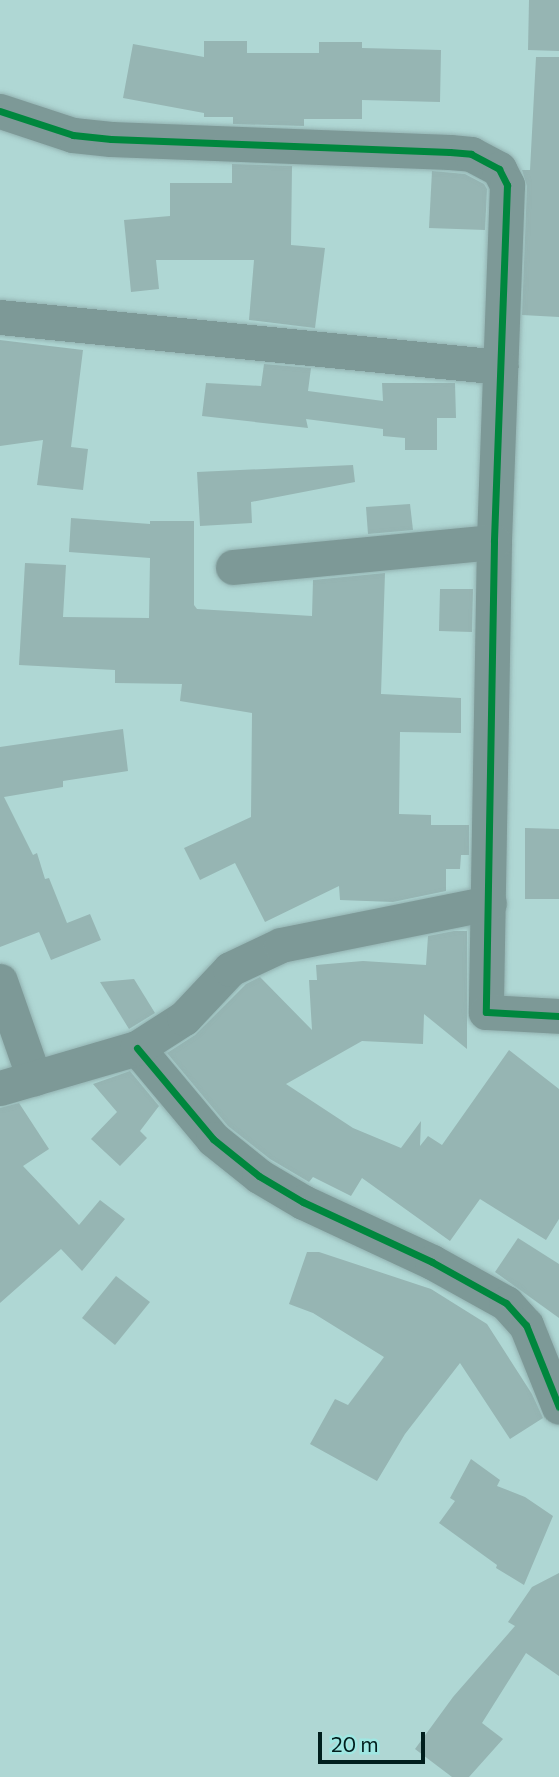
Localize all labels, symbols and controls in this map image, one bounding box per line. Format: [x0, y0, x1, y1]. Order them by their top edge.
scale bar [321, 1718, 428, 1762]
text: 20 m [331, 1731, 379, 1756]

